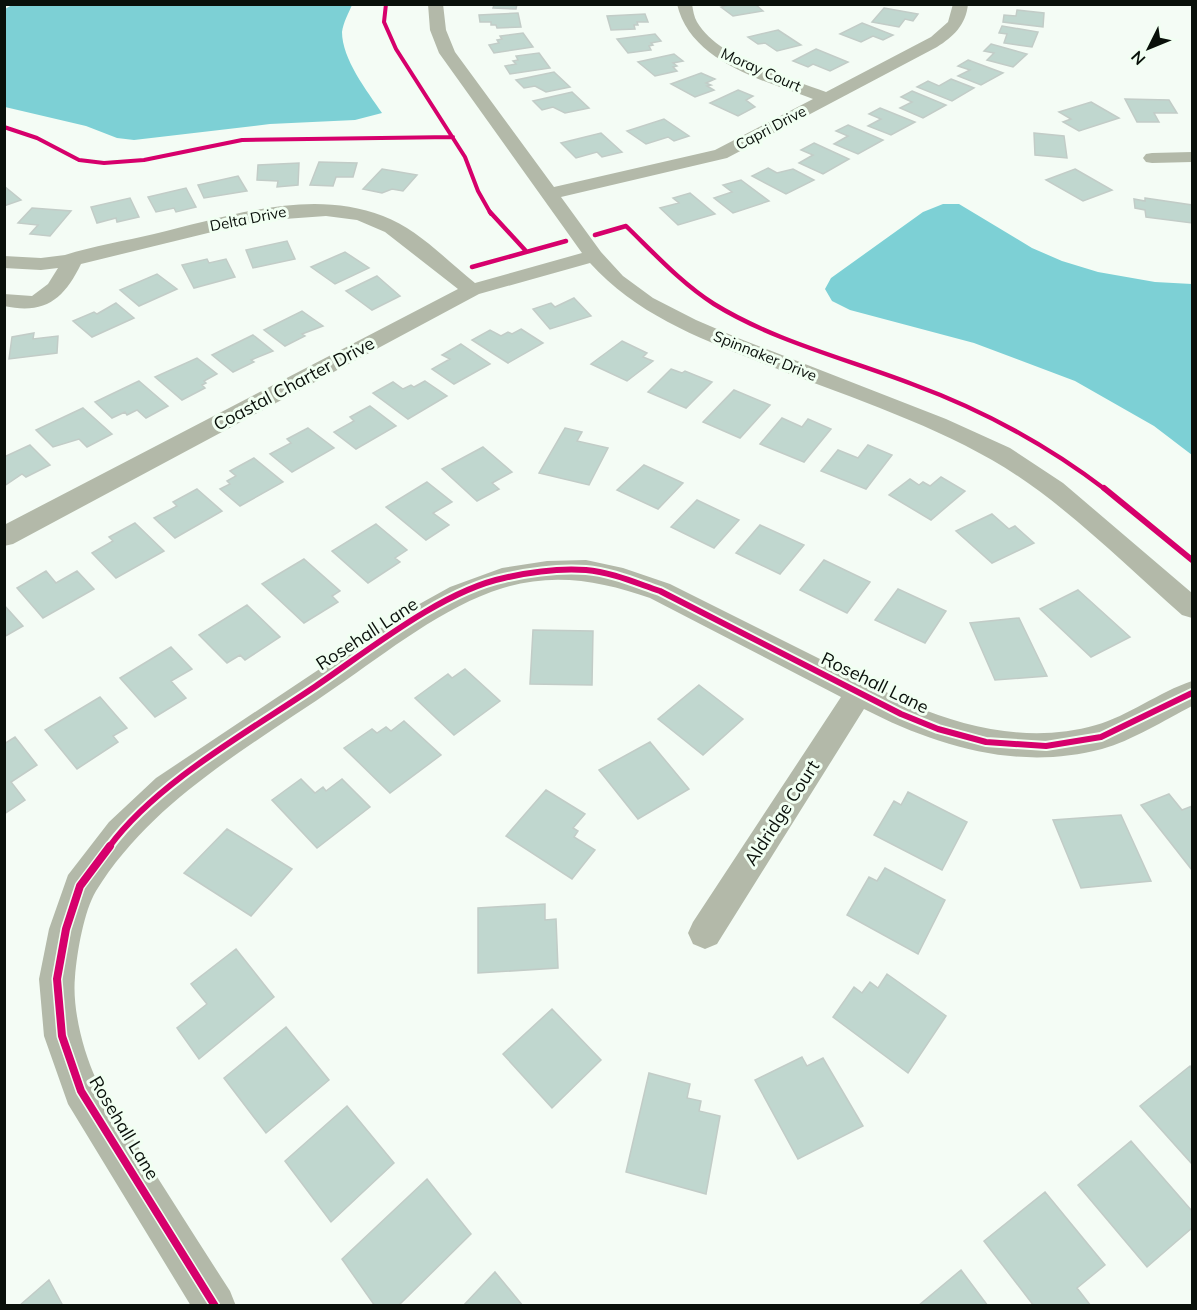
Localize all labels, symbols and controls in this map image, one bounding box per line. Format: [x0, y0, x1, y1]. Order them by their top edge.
north arrow [1119, 18, 1179, 78]
street label: Moray Court [718, 43, 804, 96]
text: N [1127, 47, 1149, 69]
street label: Capri Drive [732, 101, 809, 154]
street label: Delta Drive [208, 202, 288, 235]
street label: Spinnaker Drive [711, 326, 820, 385]
street label: Coastal Charter Drive [209, 331, 378, 436]
street label: Rosehall Lane [311, 592, 422, 675]
street label: Rosehall Lane [818, 647, 933, 718]
street label: Aldridge Court [739, 756, 824, 870]
street label: Rosehall Lane [84, 1072, 164, 1184]

